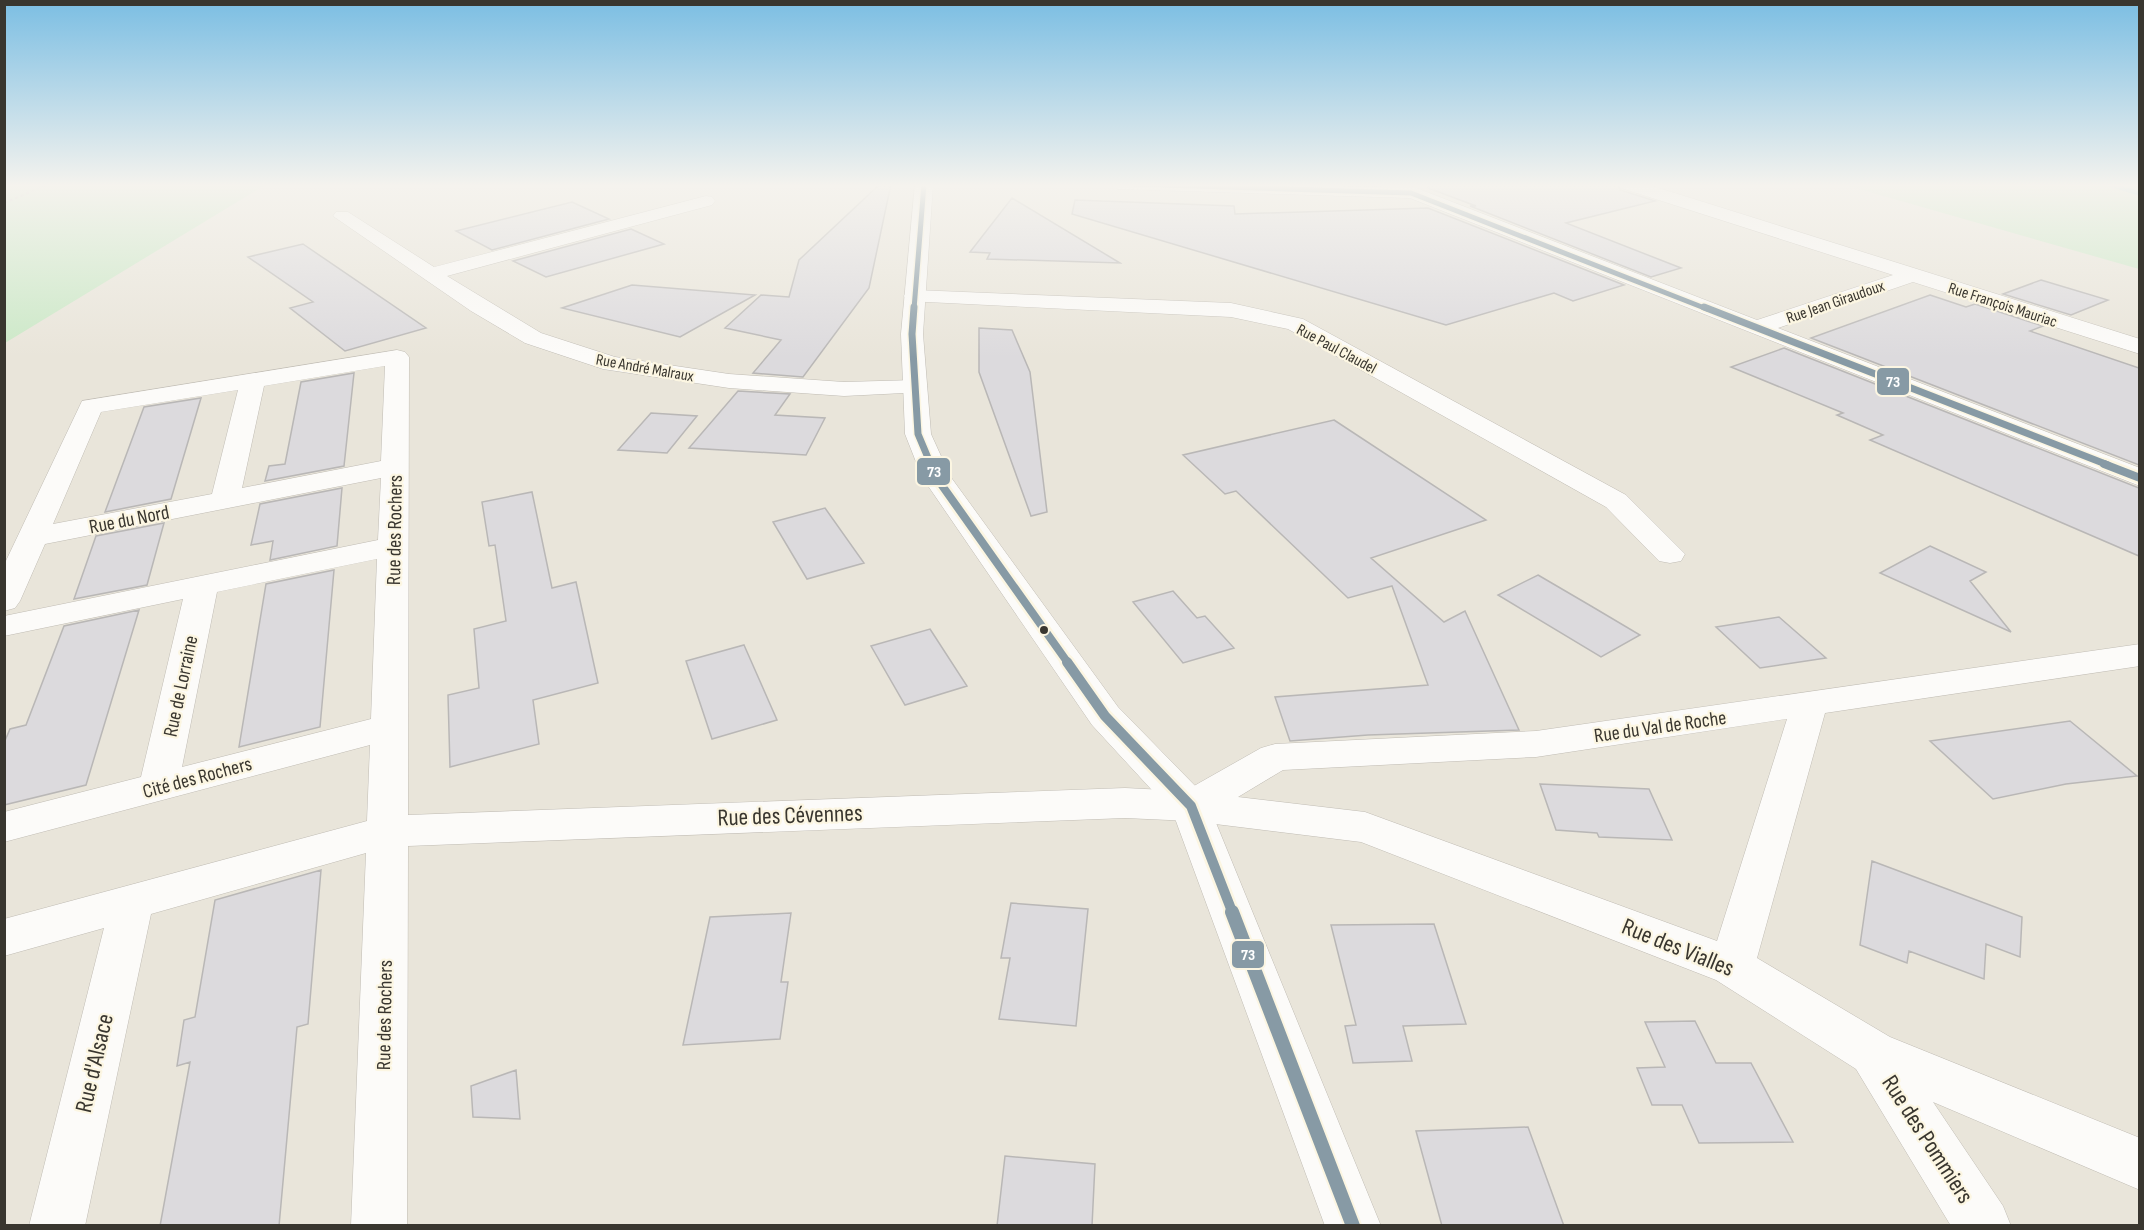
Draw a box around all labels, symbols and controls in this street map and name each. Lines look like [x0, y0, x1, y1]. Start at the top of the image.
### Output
street label: Rue Jean Giraudoux [1784, 277, 1887, 328]
street label: Rue François Mauriac [1946, 279, 2059, 332]
street label: Rue Paul Claudel [1293, 320, 1379, 378]
street label: Rue André Malraux [594, 351, 695, 386]
line badge: 73 [1876, 367, 1910, 396]
text: 73 [1886, 373, 1900, 392]
line badge: 73 [916, 457, 951, 486]
text: 73 [927, 463, 941, 482]
street label: Rue des Rochers [382, 475, 408, 585]
street label: Rue du Nord [87, 500, 171, 539]
unlabelled marker [1038, 624, 1050, 636]
street label: Rue de Lorraine [159, 633, 203, 739]
street label: Rue du Val de Roche [1593, 706, 1728, 748]
street label: Cité des Rochers [140, 752, 254, 804]
street label: Rue des Cévennes [717, 798, 863, 833]
street label: Rue des Vialles [1618, 912, 1738, 983]
line badge: 73 [1231, 940, 1265, 969]
text: 73 [1241, 946, 1255, 965]
street label: Rue des Rochers [372, 960, 398, 1070]
street label: Rue d'Alsace [69, 1011, 120, 1115]
street label: Rue des Pommiers [1875, 1070, 1980, 1209]

